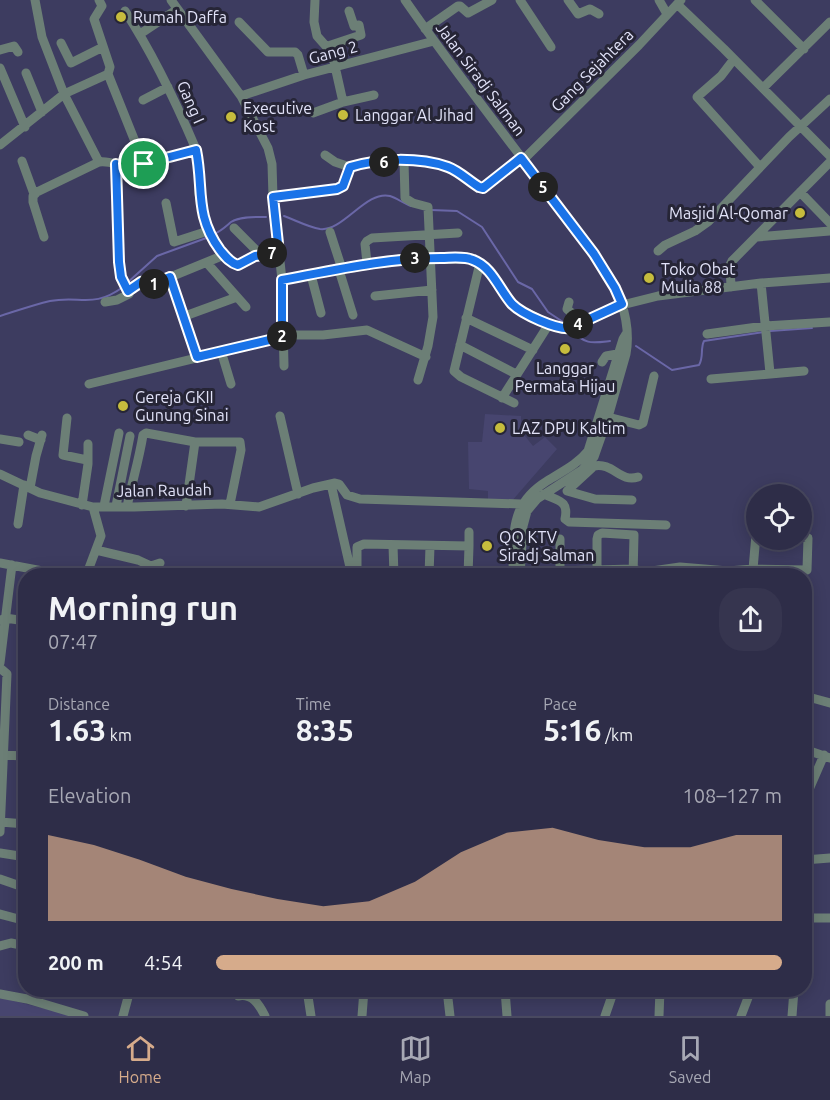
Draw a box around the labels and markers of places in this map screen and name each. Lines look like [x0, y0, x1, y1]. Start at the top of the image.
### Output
place label: Rumah Daffa [133, 8, 227, 26]
marker: Rumah Daffa [114, 10, 128, 24]
place label: Executive Kost [243, 99, 312, 135]
place label: Langgar Al Jihad [355, 106, 474, 124]
marker: Langgar Al Jihad [336, 108, 350, 122]
marker: Executive Kost [224, 110, 238, 124]
pin [118, 138, 169, 189]
pin: 6 [369, 147, 399, 177]
pin: 5 [528, 172, 558, 202]
place label: Masjid Al-Qomar [669, 204, 788, 222]
marker: Masjid Al-Qomar [793, 206, 807, 220]
pin: 7 [257, 238, 287, 268]
pin: 3 [400, 243, 430, 273]
place label: Toko Obat Mulia 88 [661, 260, 736, 296]
pin: 1 [139, 269, 169, 299]
marker: Toko Obat Mulia 88 [642, 271, 656, 285]
pin: 4 [563, 309, 593, 339]
pin: 2 [267, 321, 297, 351]
marker: Langgar Permata Hijau [558, 342, 572, 356]
place label: Langgar Permata Hijau [515, 359, 615, 395]
place label: Gereja GKII Gunung Sinai [135, 388, 229, 424]
marker: Gereja GKII Gunung Sinai [116, 399, 130, 413]
place label: LAZ DPU Kaltim [512, 419, 626, 437]
marker: LAZ DPU Kaltim [493, 421, 507, 435]
place label: QQ KTV Siradj Salman [499, 528, 594, 564]
marker: QQ KTV Siradj Salman [480, 539, 494, 553]

